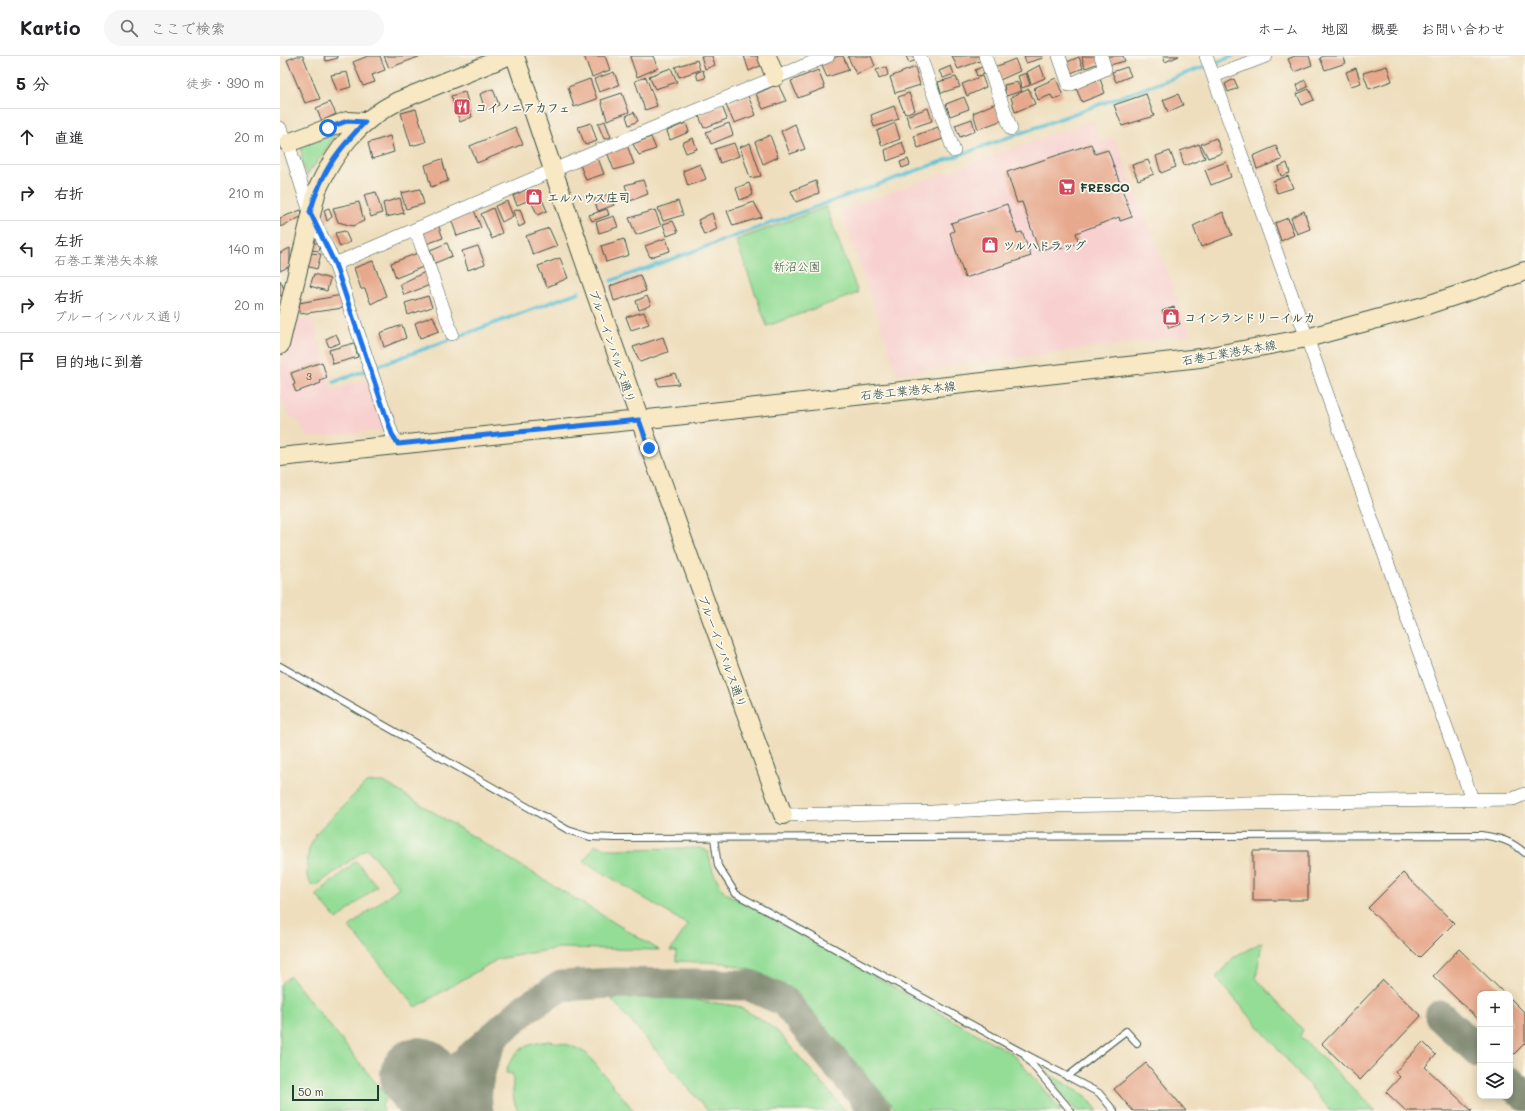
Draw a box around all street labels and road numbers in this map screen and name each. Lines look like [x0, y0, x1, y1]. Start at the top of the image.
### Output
street label: ブルーインパルス通り [586, 287, 640, 405]
street label: 石巻工業港矢本線 [1180, 336, 1278, 368]
street label: 石巻工業港矢本線 [859, 377, 957, 403]
street label: ブルーインパルス通り [695, 592, 751, 710]

